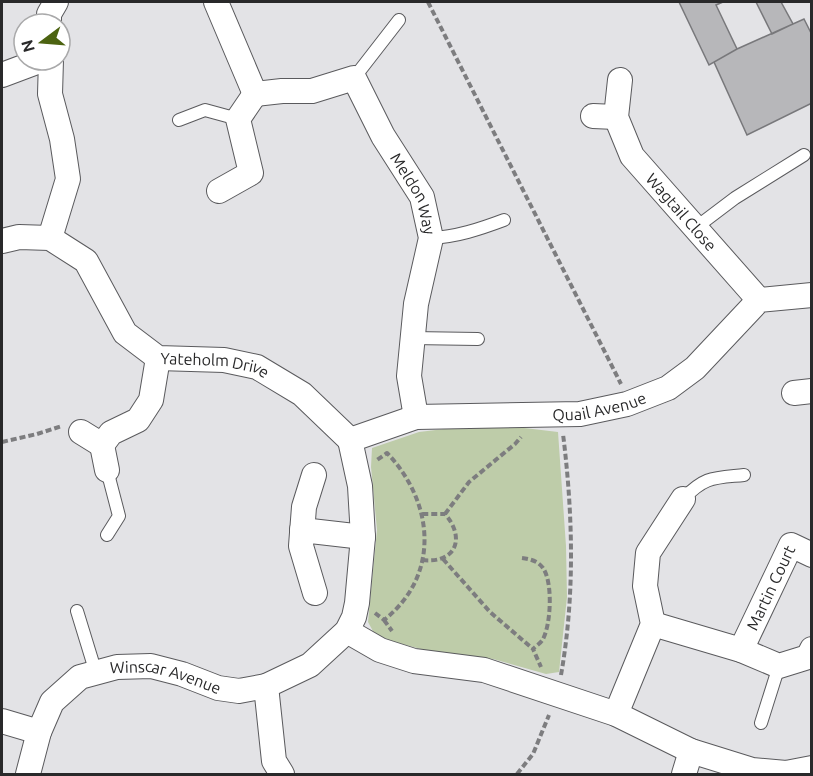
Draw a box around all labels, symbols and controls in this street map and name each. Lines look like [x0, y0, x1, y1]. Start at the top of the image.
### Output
north arrow [12, 12, 72, 72]
text: N [17, 38, 38, 54]
street label: Meldon Way [387, 149, 439, 236]
street label: Wagtail Close [642, 170, 720, 254]
street label: Yateholm Drive [160, 349, 273, 381]
street label: Quail Avenue [552, 388, 649, 424]
street label: Martin Court [743, 542, 799, 633]
street label: Winscar Avenue [110, 657, 224, 697]

